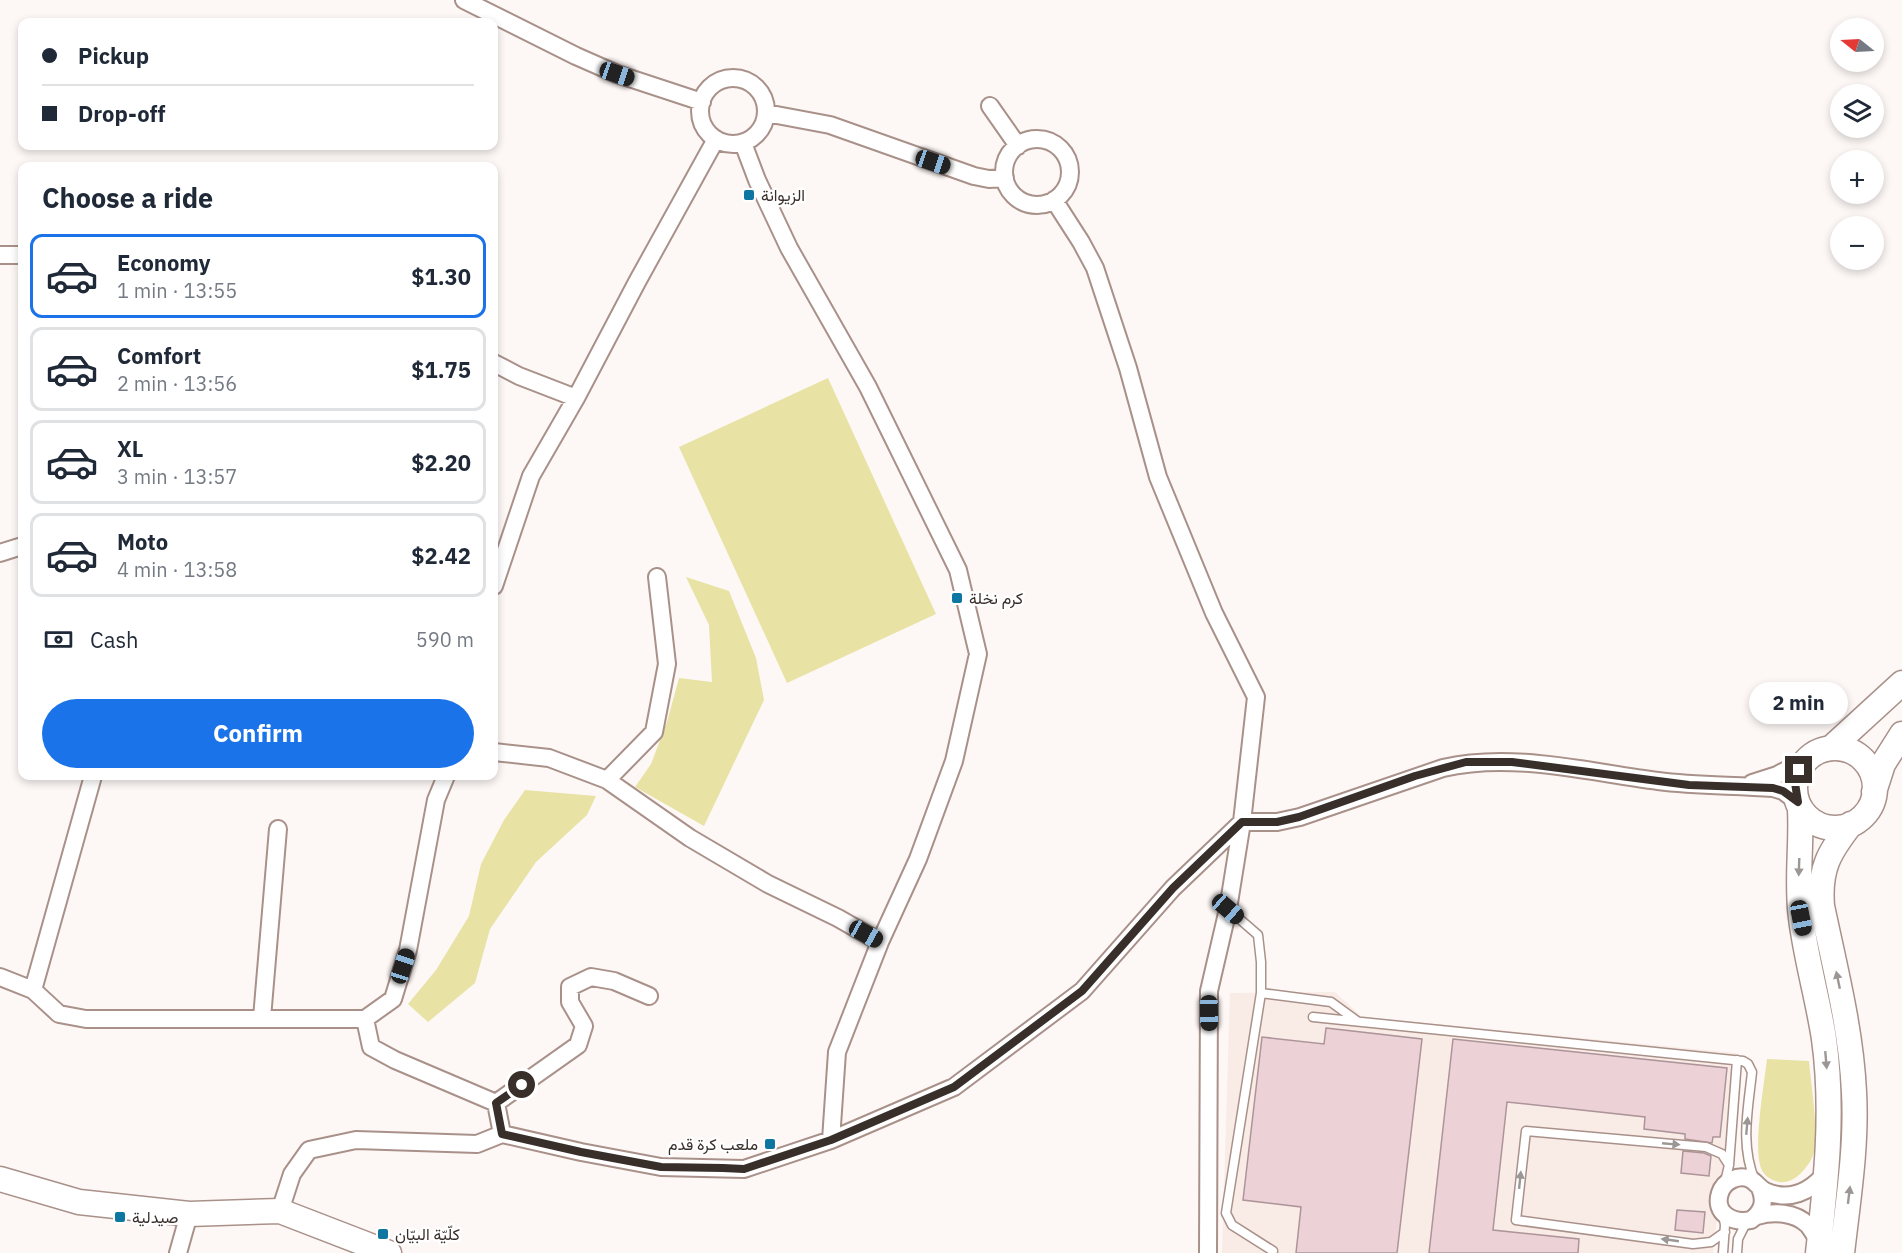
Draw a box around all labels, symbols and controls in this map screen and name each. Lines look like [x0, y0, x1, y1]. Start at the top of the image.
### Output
north arrow [1830, 18, 1884, 72]
map controls [1830, 18, 1884, 270]
text: Pickup [78, 41, 149, 70]
car [597, 60, 637, 88]
button: layers [1830, 84, 1884, 138]
text: Drop-off [78, 99, 165, 128]
car [913, 148, 953, 176]
button: + [1830, 150, 1884, 204]
text: Choose a ride [42, 180, 213, 215]
place label: الزيوانة [761, 185, 805, 206]
marker: الزيوانة [742, 188, 756, 202]
button: − [1830, 216, 1884, 270]
text: Economy [117, 248, 211, 277]
icon: car [45, 249, 99, 303]
text: $1.30 [411, 262, 471, 291]
text: 1 min · 13:55 [117, 277, 237, 304]
text: Comfort [117, 341, 201, 370]
icon: car [45, 342, 99, 396]
text: $1.75 [411, 355, 471, 384]
text: 2 min · 13:56 [117, 370, 237, 397]
text: XL [117, 434, 143, 463]
icon: car [45, 435, 99, 489]
text: $2.20 [411, 448, 471, 477]
text: 3 min · 13:57 [117, 463, 237, 490]
text: Moto [117, 527, 168, 556]
icon: car [45, 528, 99, 582]
text: $2.42 [411, 541, 471, 570]
text: 4 min · 13:58 [117, 556, 237, 583]
place label: كرم نخلة [969, 588, 1023, 609]
marker: كرم نخلة [950, 591, 964, 605]
icon: cash [42, 623, 75, 656]
text: Cash [90, 625, 139, 654]
text: 590 m [416, 626, 474, 653]
callout: 2 min [1750, 683, 1848, 725]
text: 2 min [1772, 689, 1825, 716]
button: Confirm [42, 699, 474, 768]
route end [1785, 756, 1812, 783]
one-way arrow [1794, 858, 1804, 877]
car [1209, 890, 1247, 928]
car [1789, 899, 1813, 937]
car [846, 917, 886, 951]
car [389, 946, 417, 986]
one-way arrow [1833, 971, 1842, 990]
car [1200, 995, 1218, 1031]
one-way arrow [1821, 1050, 1831, 1069]
route start [508, 1071, 535, 1098]
one-way arrow [1742, 1116, 1752, 1135]
place label: ملعب كرة قدم [668, 1134, 758, 1155]
marker: ملعب كرة قدم [763, 1137, 777, 1151]
one-way arrow [1661, 1139, 1680, 1148]
one-way arrow [1516, 1170, 1525, 1189]
one-way arrow [1844, 1185, 1854, 1204]
place label: صيدلية [132, 1207, 178, 1227]
marker: صيدلية [113, 1210, 127, 1224]
place label: كلّيّة البيّان [395, 1224, 460, 1244]
marker: كلّيّة البيّان [376, 1227, 390, 1241]
one-way arrow [1660, 1236, 1679, 1245]

